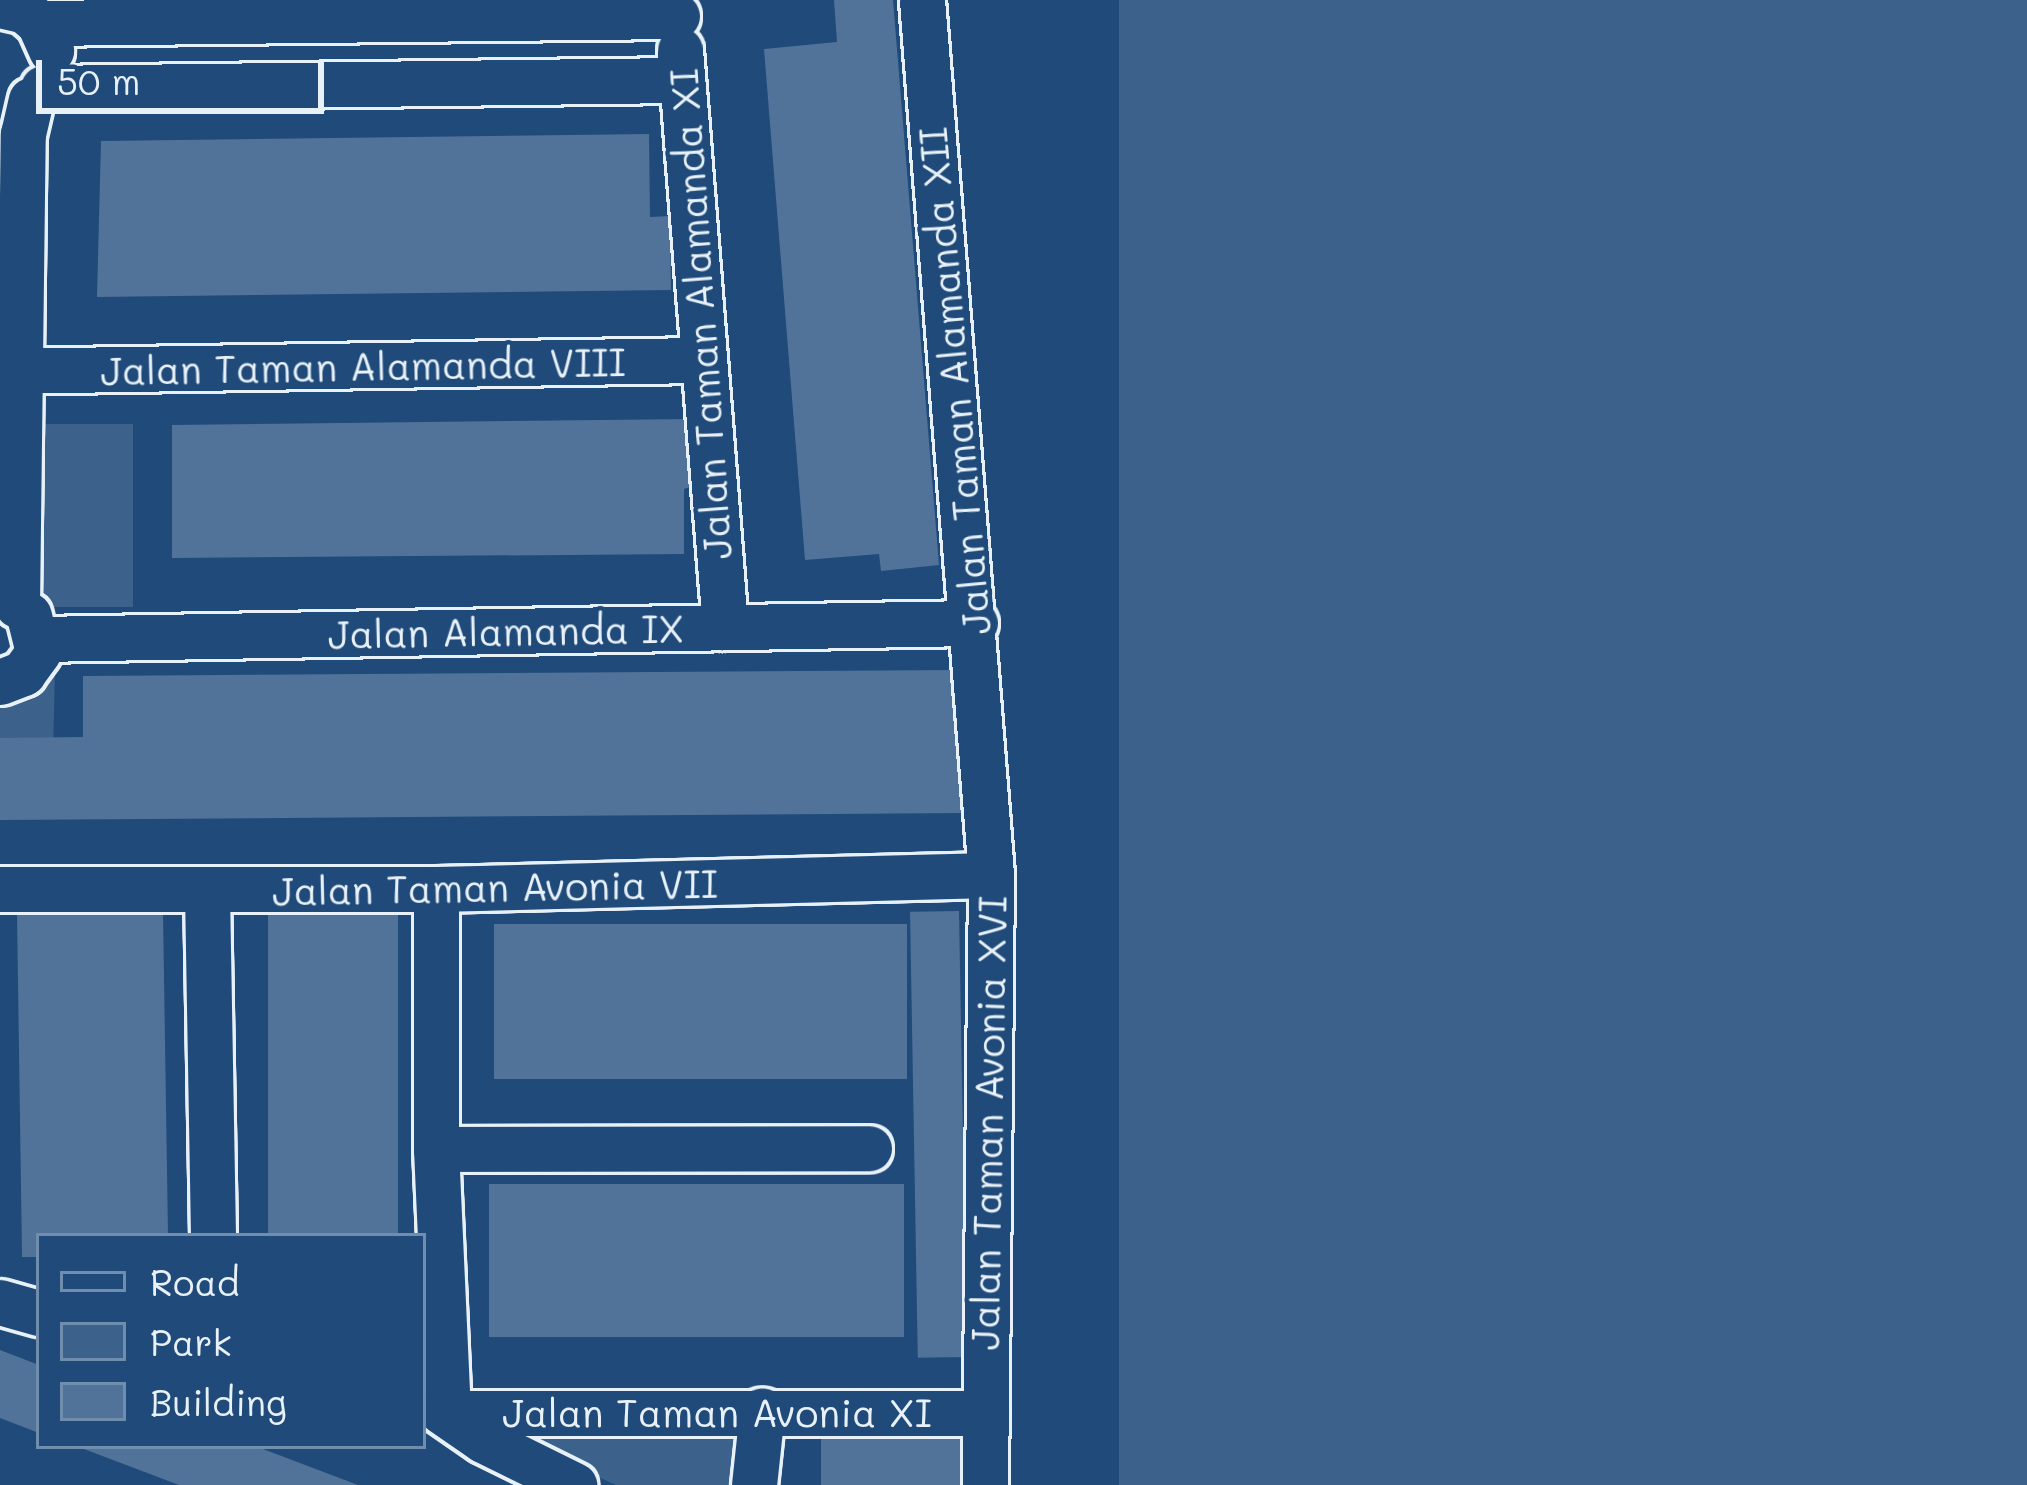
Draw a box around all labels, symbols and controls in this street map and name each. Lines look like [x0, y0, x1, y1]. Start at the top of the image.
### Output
scale bar [42, 36, 330, 110]
text: 50 m [57, 57, 140, 104]
street label: Jalan Taman Alamanda XI [660, 67, 740, 561]
street label: Jalan Taman Alamanda XII [909, 125, 999, 637]
street label: Jalan Taman Alamanda VIII [100, 338, 626, 394]
street label: Jalan Alamanda IX [327, 604, 685, 658]
street label: Jalan Taman Avonia VII [272, 860, 718, 914]
street label: Jalan Taman Avonia XVI [961, 895, 1015, 1351]
legend [36, 1233, 426, 1449]
text: Road [150, 1258, 240, 1305]
text: Park [150, 1318, 232, 1365]
text: Building [150, 1378, 287, 1425]
street label: Jalan Taman Avonia XI [502, 1389, 932, 1435]

